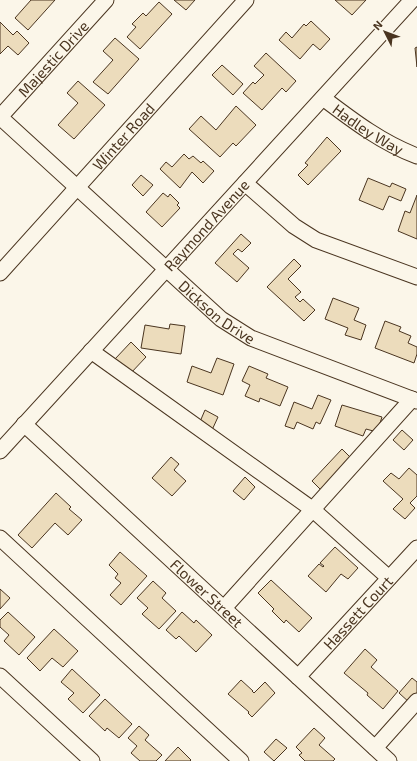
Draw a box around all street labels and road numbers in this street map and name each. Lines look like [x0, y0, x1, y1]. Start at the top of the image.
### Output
street label: Majestic Drive [14, 17, 92, 100]
street label: Winter Road [88, 99, 158, 174]
street label: Hadley Way [329, 100, 407, 158]
street label: Raymond Avenue [160, 176, 253, 275]
street label: Dickson Drive [175, 276, 259, 347]
street label: Flower Street [167, 555, 247, 631]
street label: Hassett Court [319, 572, 396, 653]

